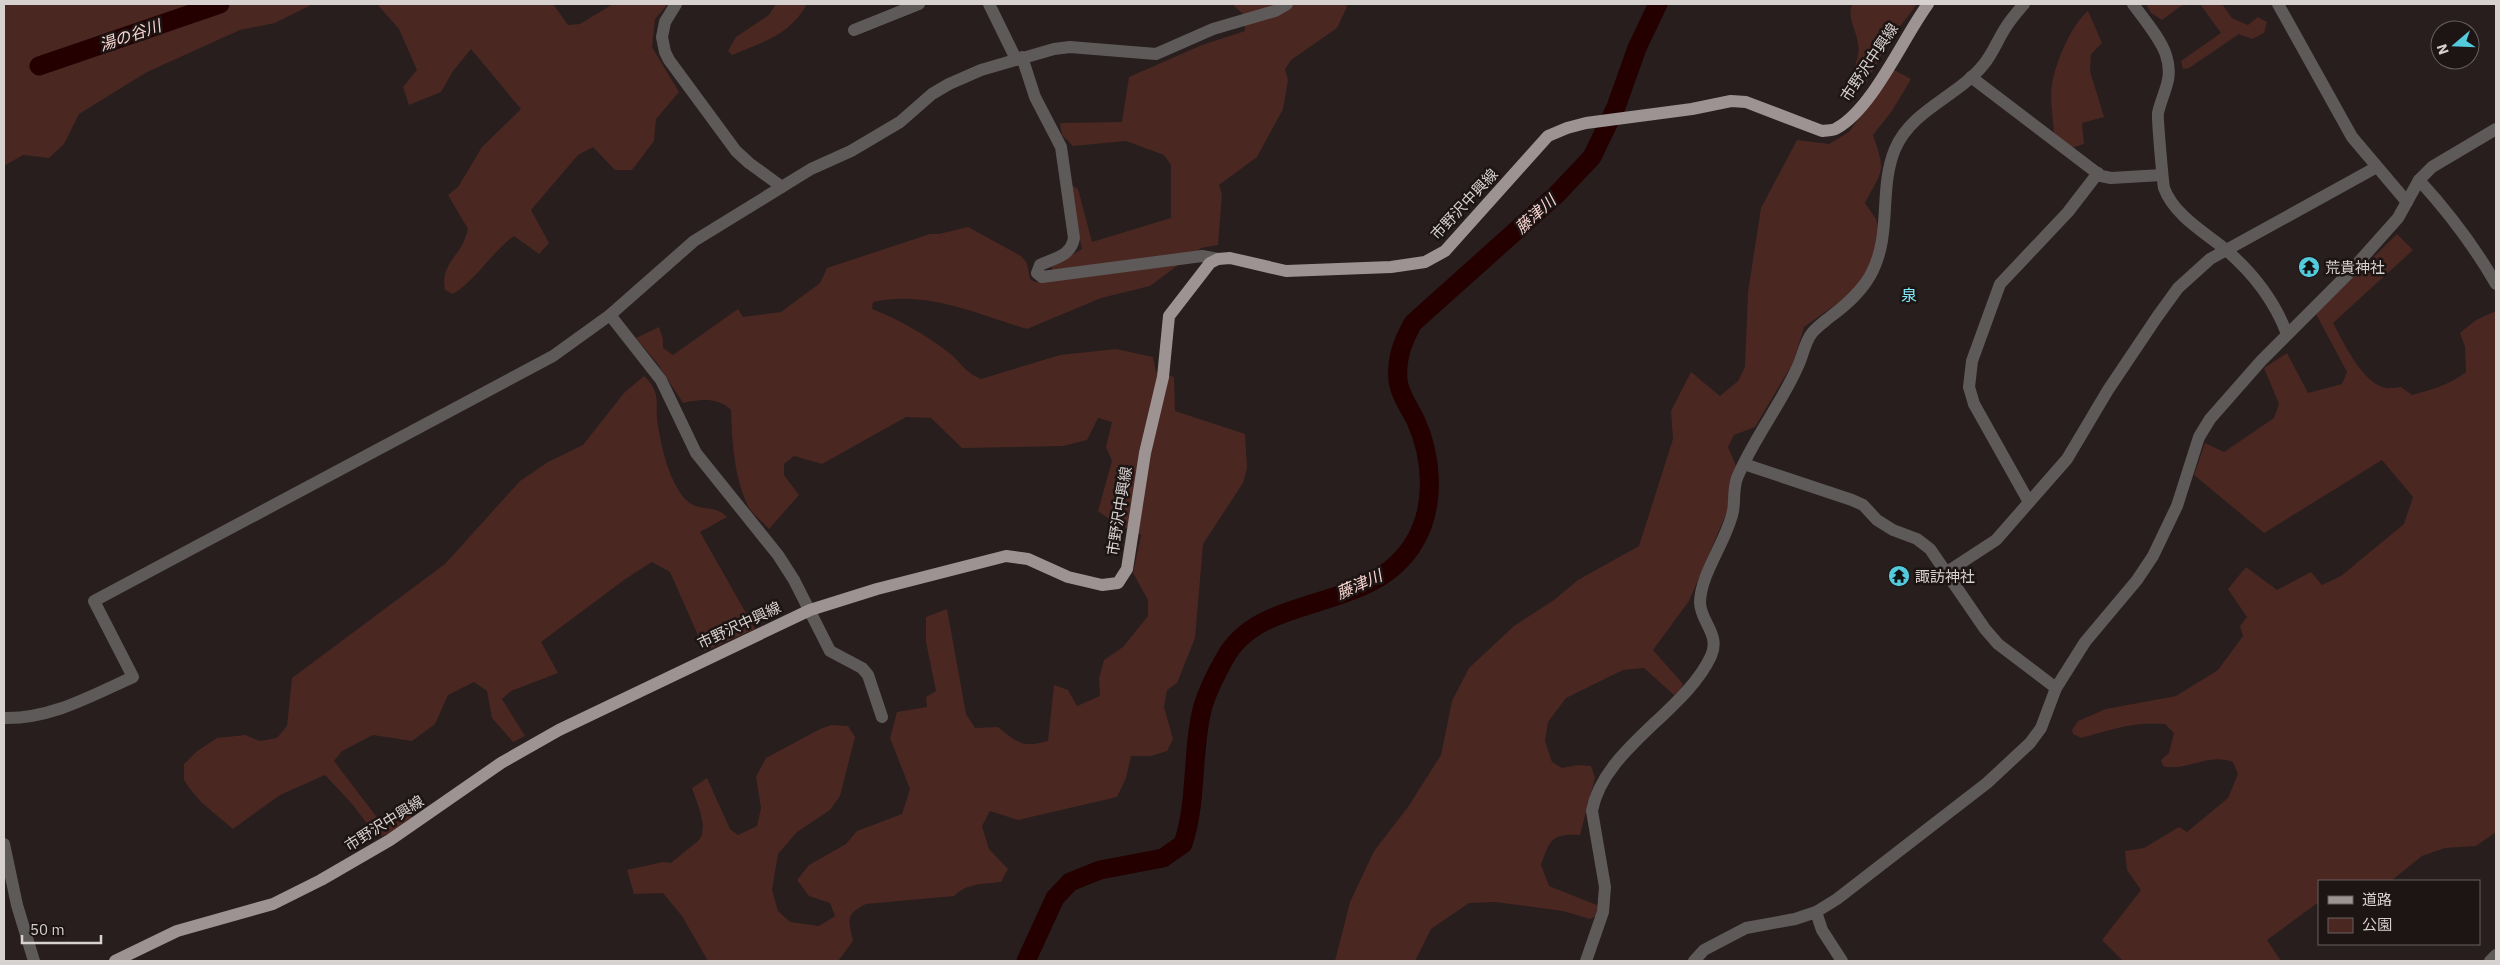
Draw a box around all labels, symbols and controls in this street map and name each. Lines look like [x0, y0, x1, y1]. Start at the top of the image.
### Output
water label: 湯の谷川 [96, 14, 165, 55]
street label: 市野沢中興線 [1836, 19, 1902, 105]
north arrow [2430, 20, 2480, 70]
text: N [2433, 42, 2453, 57]
street label: 市野沢中興線 [1426, 165, 1502, 243]
water label: 藤津川 [1510, 189, 1561, 237]
temple icon: 荒貴神社 [2297, 255, 2321, 279]
place label: 荒貴神社 [2325, 258, 2385, 277]
district label: 泉 [1901, 285, 1917, 305]
street label: 市野沢中興線 [1103, 465, 1135, 557]
water label: 藤津川 [1333, 564, 1387, 603]
temple icon: 諏訪神社 [1887, 564, 1911, 588]
place label: 諏訪神社 [1915, 567, 1975, 586]
street label: 市野沢中興線 [694, 597, 784, 653]
street label: 市野沢中興線 [341, 791, 427, 855]
legend [2318, 880, 2480, 945]
text: 道路 [2362, 890, 2392, 909]
scale bar [22, 912, 101, 944]
text: 公園 [2362, 915, 2392, 934]
text: 50 m [30, 920, 65, 939]

